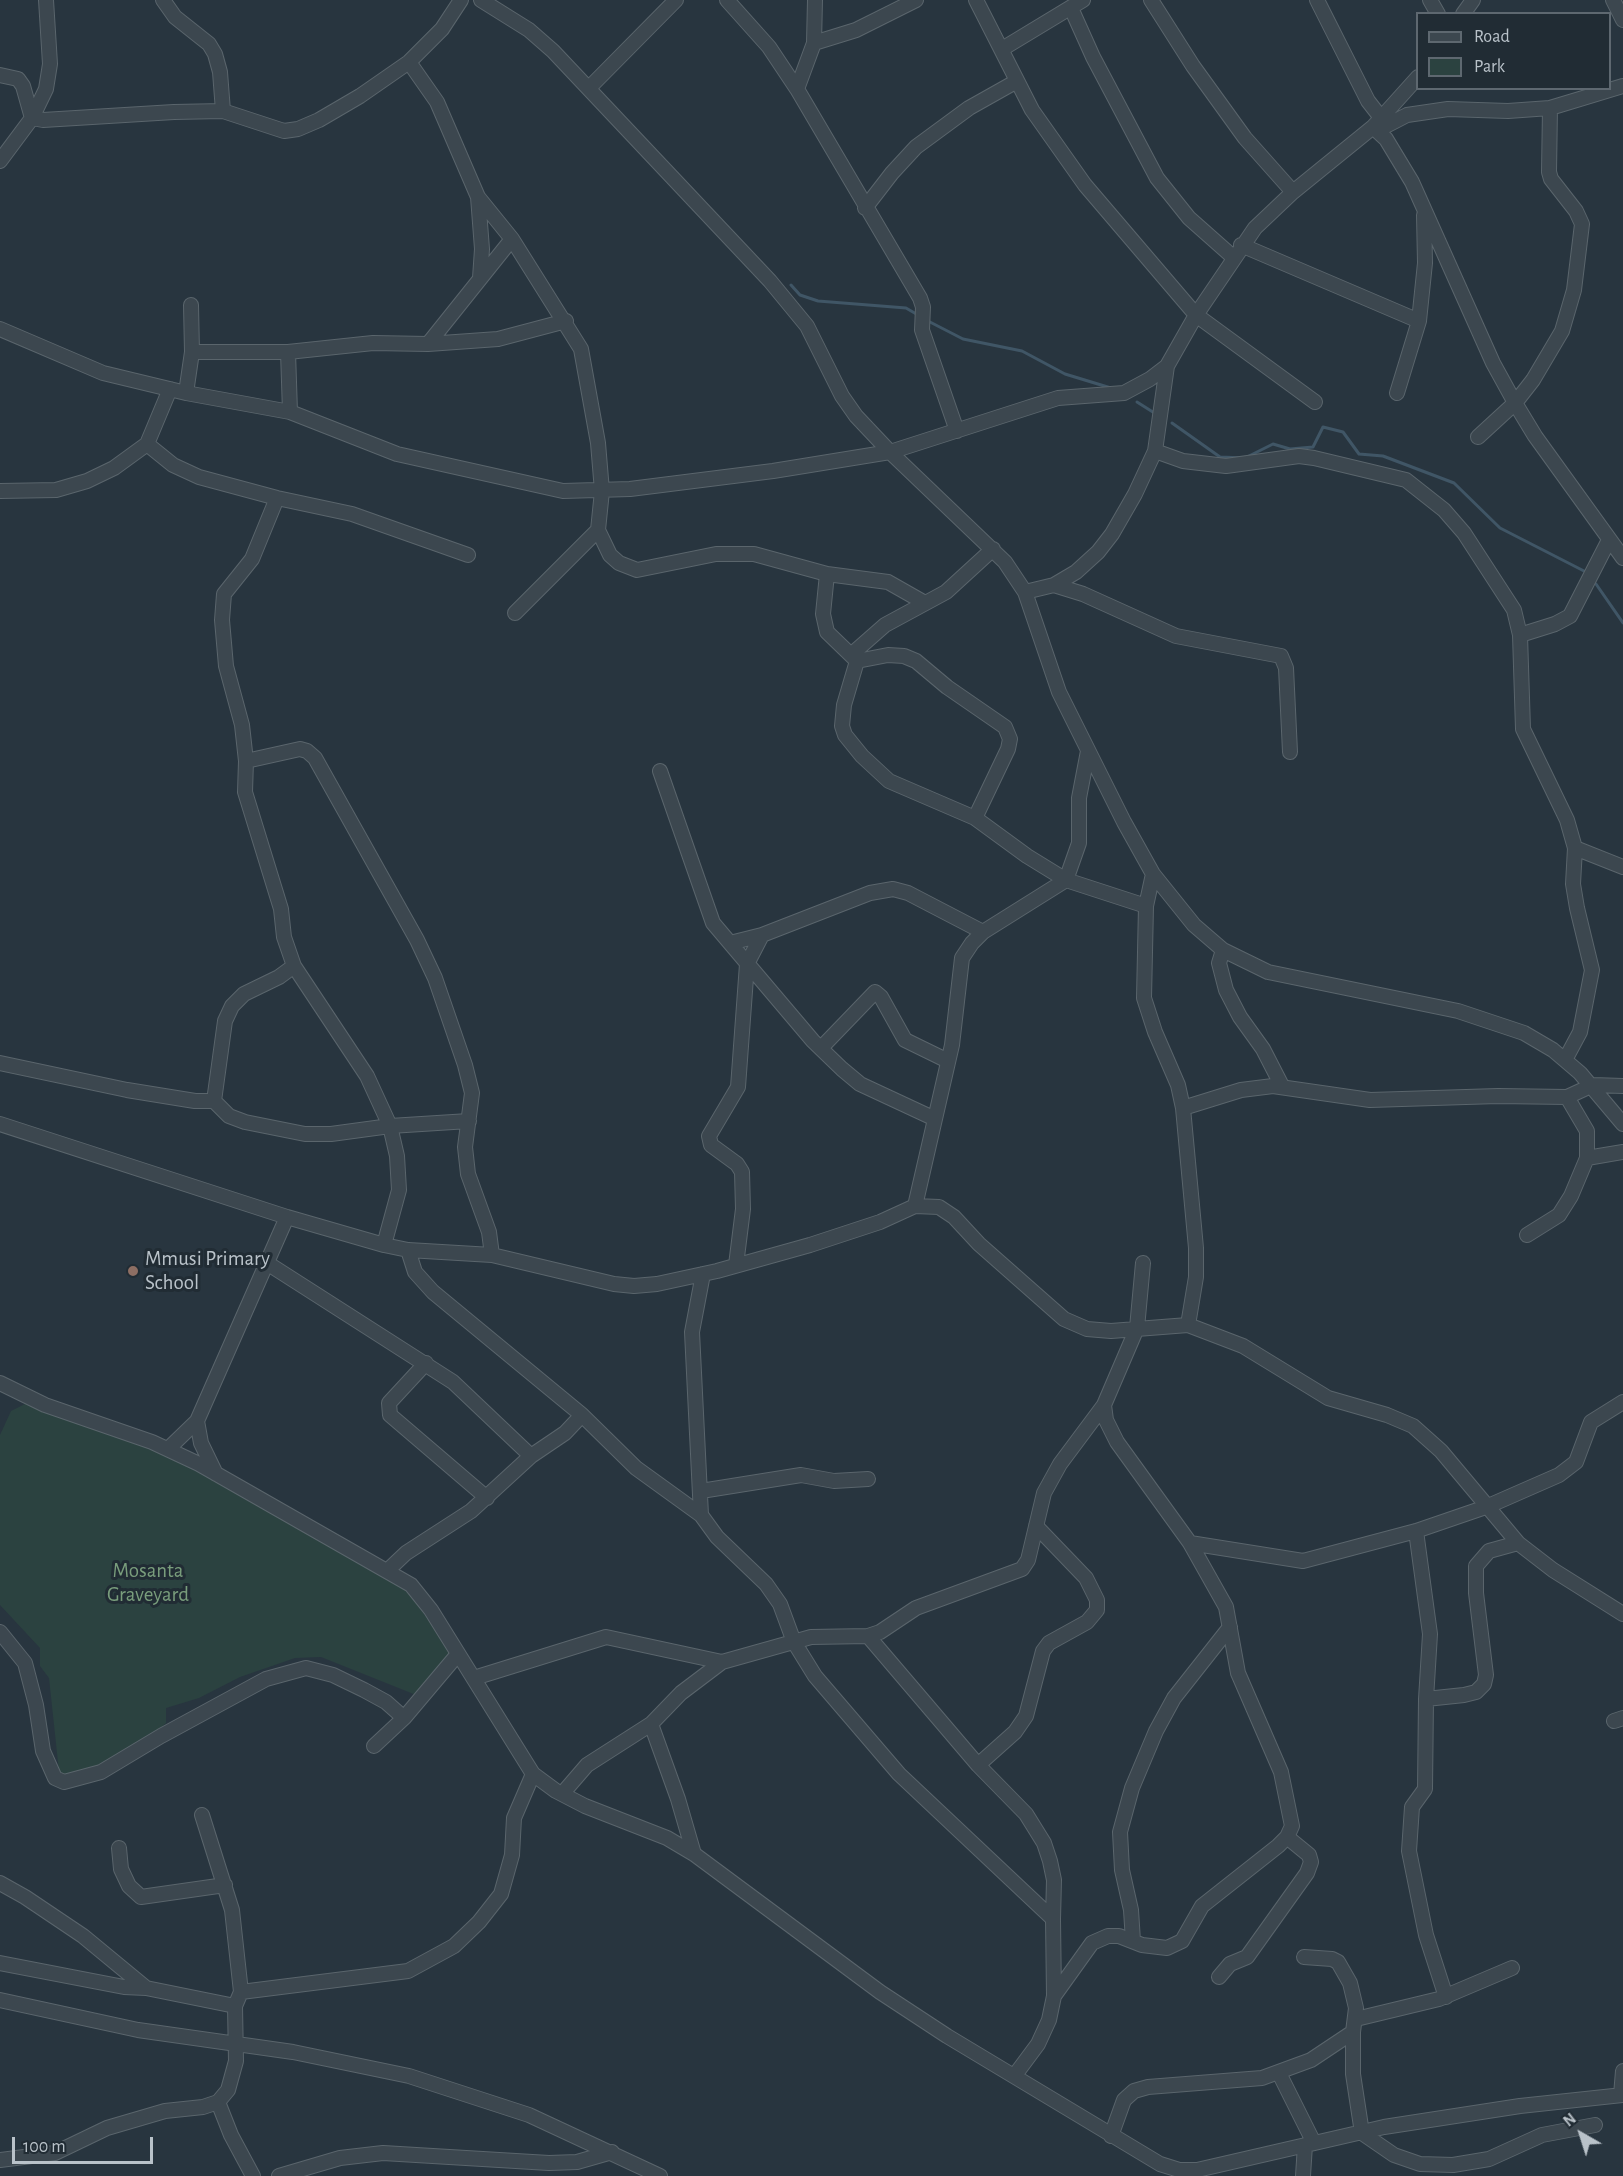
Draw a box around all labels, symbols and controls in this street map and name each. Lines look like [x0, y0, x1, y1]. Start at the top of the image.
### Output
legend [1416, 12, 1611, 90]
text: Road [1474, 28, 1510, 46]
text: Park [1474, 58, 1505, 76]
place label: Mmusi Primary School [145, 1246, 270, 1296]
marker: Mmusi Primary School [126, 1264, 140, 1278]
park label: Mosanta Graveyard [107, 1558, 189, 1608]
north arrow [1551, 2104, 1611, 2164]
text: N [1560, 2110, 1579, 2130]
scale bar [15, 2125, 156, 2163]
text: 100 m [23, 2138, 66, 2156]

